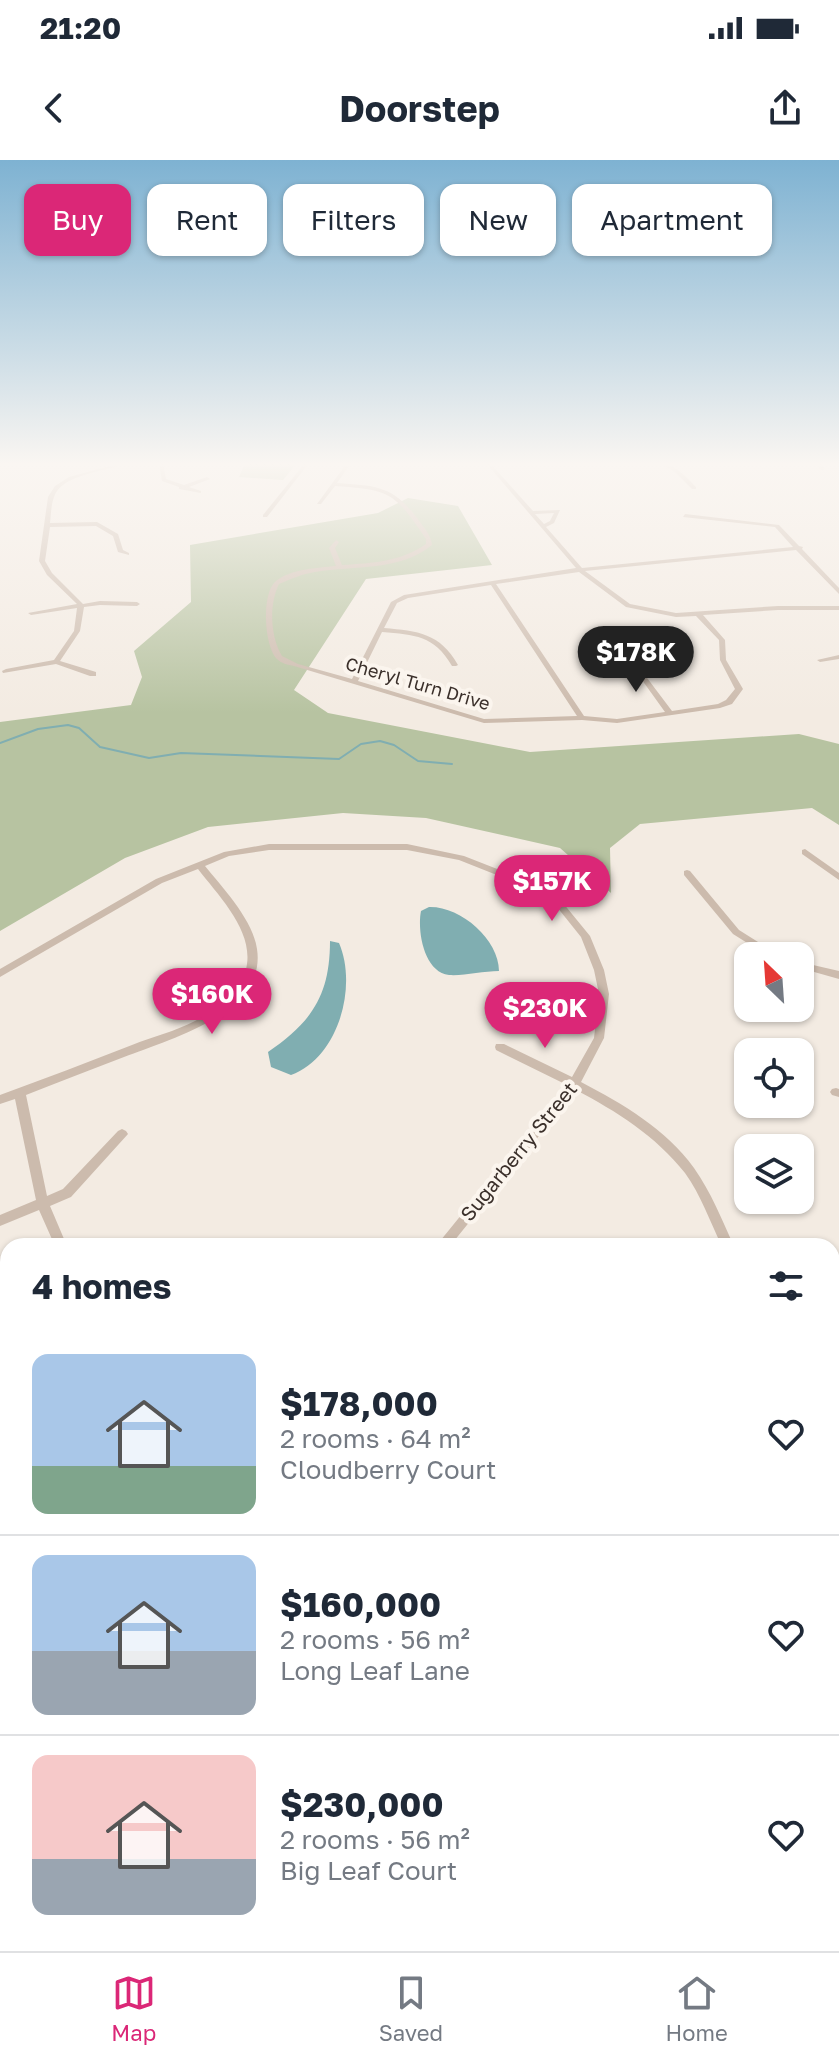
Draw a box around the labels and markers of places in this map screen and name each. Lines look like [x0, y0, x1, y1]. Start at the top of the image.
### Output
pin: $178K [580, 626, 692, 694]
pin: $157K [496, 855, 608, 923]
pin: $160K [156, 968, 268, 1036]
pin: $230K [489, 982, 601, 1050]

